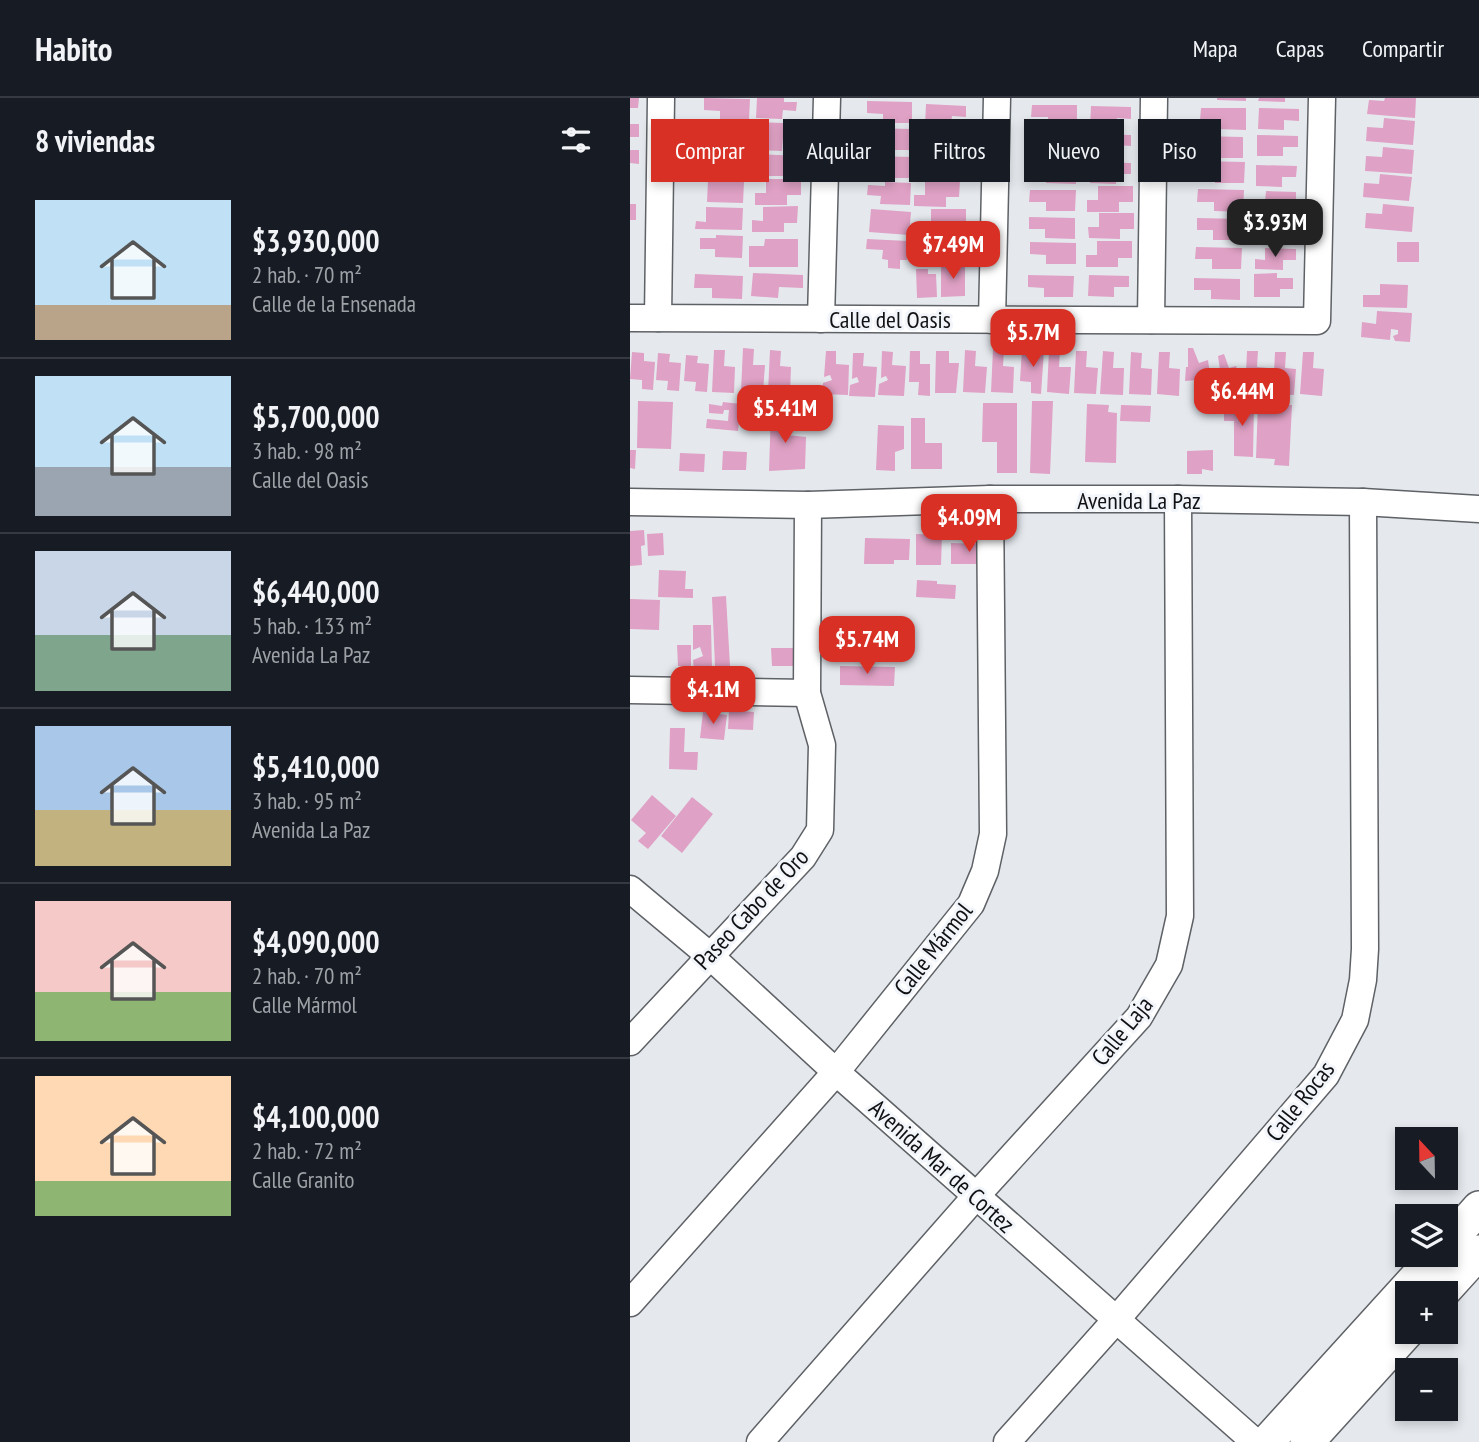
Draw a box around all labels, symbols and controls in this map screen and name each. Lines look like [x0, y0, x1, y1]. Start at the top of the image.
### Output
text: Habito [35, 27, 113, 70]
text: Mapa [1193, 33, 1238, 64]
text: Capas [1276, 33, 1324, 64]
text: Compartir [1362, 33, 1444, 64]
chip: Comprar [651, 119, 769, 182]
chip: Alquilar [783, 119, 895, 182]
chip: Filtros [909, 119, 1010, 182]
chip: Nuevo [1024, 119, 1124, 182]
chip: Piso [1138, 119, 1221, 182]
text: 8 viviendas [35, 121, 155, 160]
icon: filters [557, 121, 595, 159]
pin: $3.93M [1218, 200, 1332, 259]
text: $3.93M [1243, 207, 1307, 236]
text: $3,930,000 [252, 221, 380, 260]
pin: $7.49M [896, 222, 1010, 281]
icon: home [91, 228, 175, 312]
text: $7.49M [922, 229, 984, 258]
text: 2 hab. · 70 m² [252, 260, 362, 289]
text: Calle de la Ensenada [252, 289, 416, 318]
street label: Calle del Oasis [829, 304, 951, 335]
pin: $5.7M [984, 310, 1082, 369]
text: $5.7M [1006, 317, 1060, 346]
pin: $6.44M [1185, 368, 1299, 428]
text: $6.44M [1210, 376, 1274, 405]
pin: $5.41M [728, 386, 842, 445]
text: $5.41M [753, 393, 817, 422]
text: $5,700,000 [252, 397, 380, 436]
icon: home [91, 404, 175, 488]
text: 3 hab. · 98 m² [252, 436, 362, 465]
text: Calle del Oasis [252, 465, 369, 494]
street label: Avenida La Paz [1077, 485, 1201, 516]
pin: $4.09M [912, 494, 1026, 554]
text: $4.09M [937, 502, 1001, 531]
text: $6,440,000 [252, 572, 380, 611]
icon: home [91, 579, 175, 663]
text: 5 hab. · 133 m² [252, 611, 372, 640]
pin: $5.74M [810, 616, 924, 676]
text: $5.74M [835, 624, 899, 653]
text: Avenida La Paz [252, 640, 370, 669]
pin: $4.1M [664, 666, 762, 726]
text: $4.1M [686, 674, 740, 703]
text: $5,410,000 [252, 747, 380, 786]
icon: home [91, 754, 175, 838]
text: 3 hab. · 95 m² [252, 786, 362, 815]
text: Avenida La Paz [252, 815, 370, 844]
street label: Paseo Cabo de Oro [687, 842, 815, 976]
street label: Calle Mármol [887, 896, 979, 1002]
text: $4,090,000 [252, 922, 380, 961]
icon: home [91, 929, 175, 1013]
text: 2 hab. · 70 m² [252, 961, 362, 990]
text: Calle Mármol [252, 990, 357, 1019]
street label: Calle Laja [1085, 990, 1159, 1072]
street label: Calle Rocas [1259, 1055, 1341, 1147]
street label: Avenida Mar de Cortez [863, 1093, 1021, 1239]
text: $4,100,000 [252, 1097, 380, 1136]
icon: home [91, 1104, 175, 1188]
north arrow [1395, 1127, 1458, 1190]
map controls [1395, 1127, 1458, 1421]
text: 2 hab. · 72 m² [252, 1136, 362, 1165]
text: Calle Granito [252, 1165, 355, 1194]
button: layers [1395, 1204, 1458, 1267]
button: + [1395, 1281, 1458, 1344]
button: − [1395, 1358, 1458, 1421]

